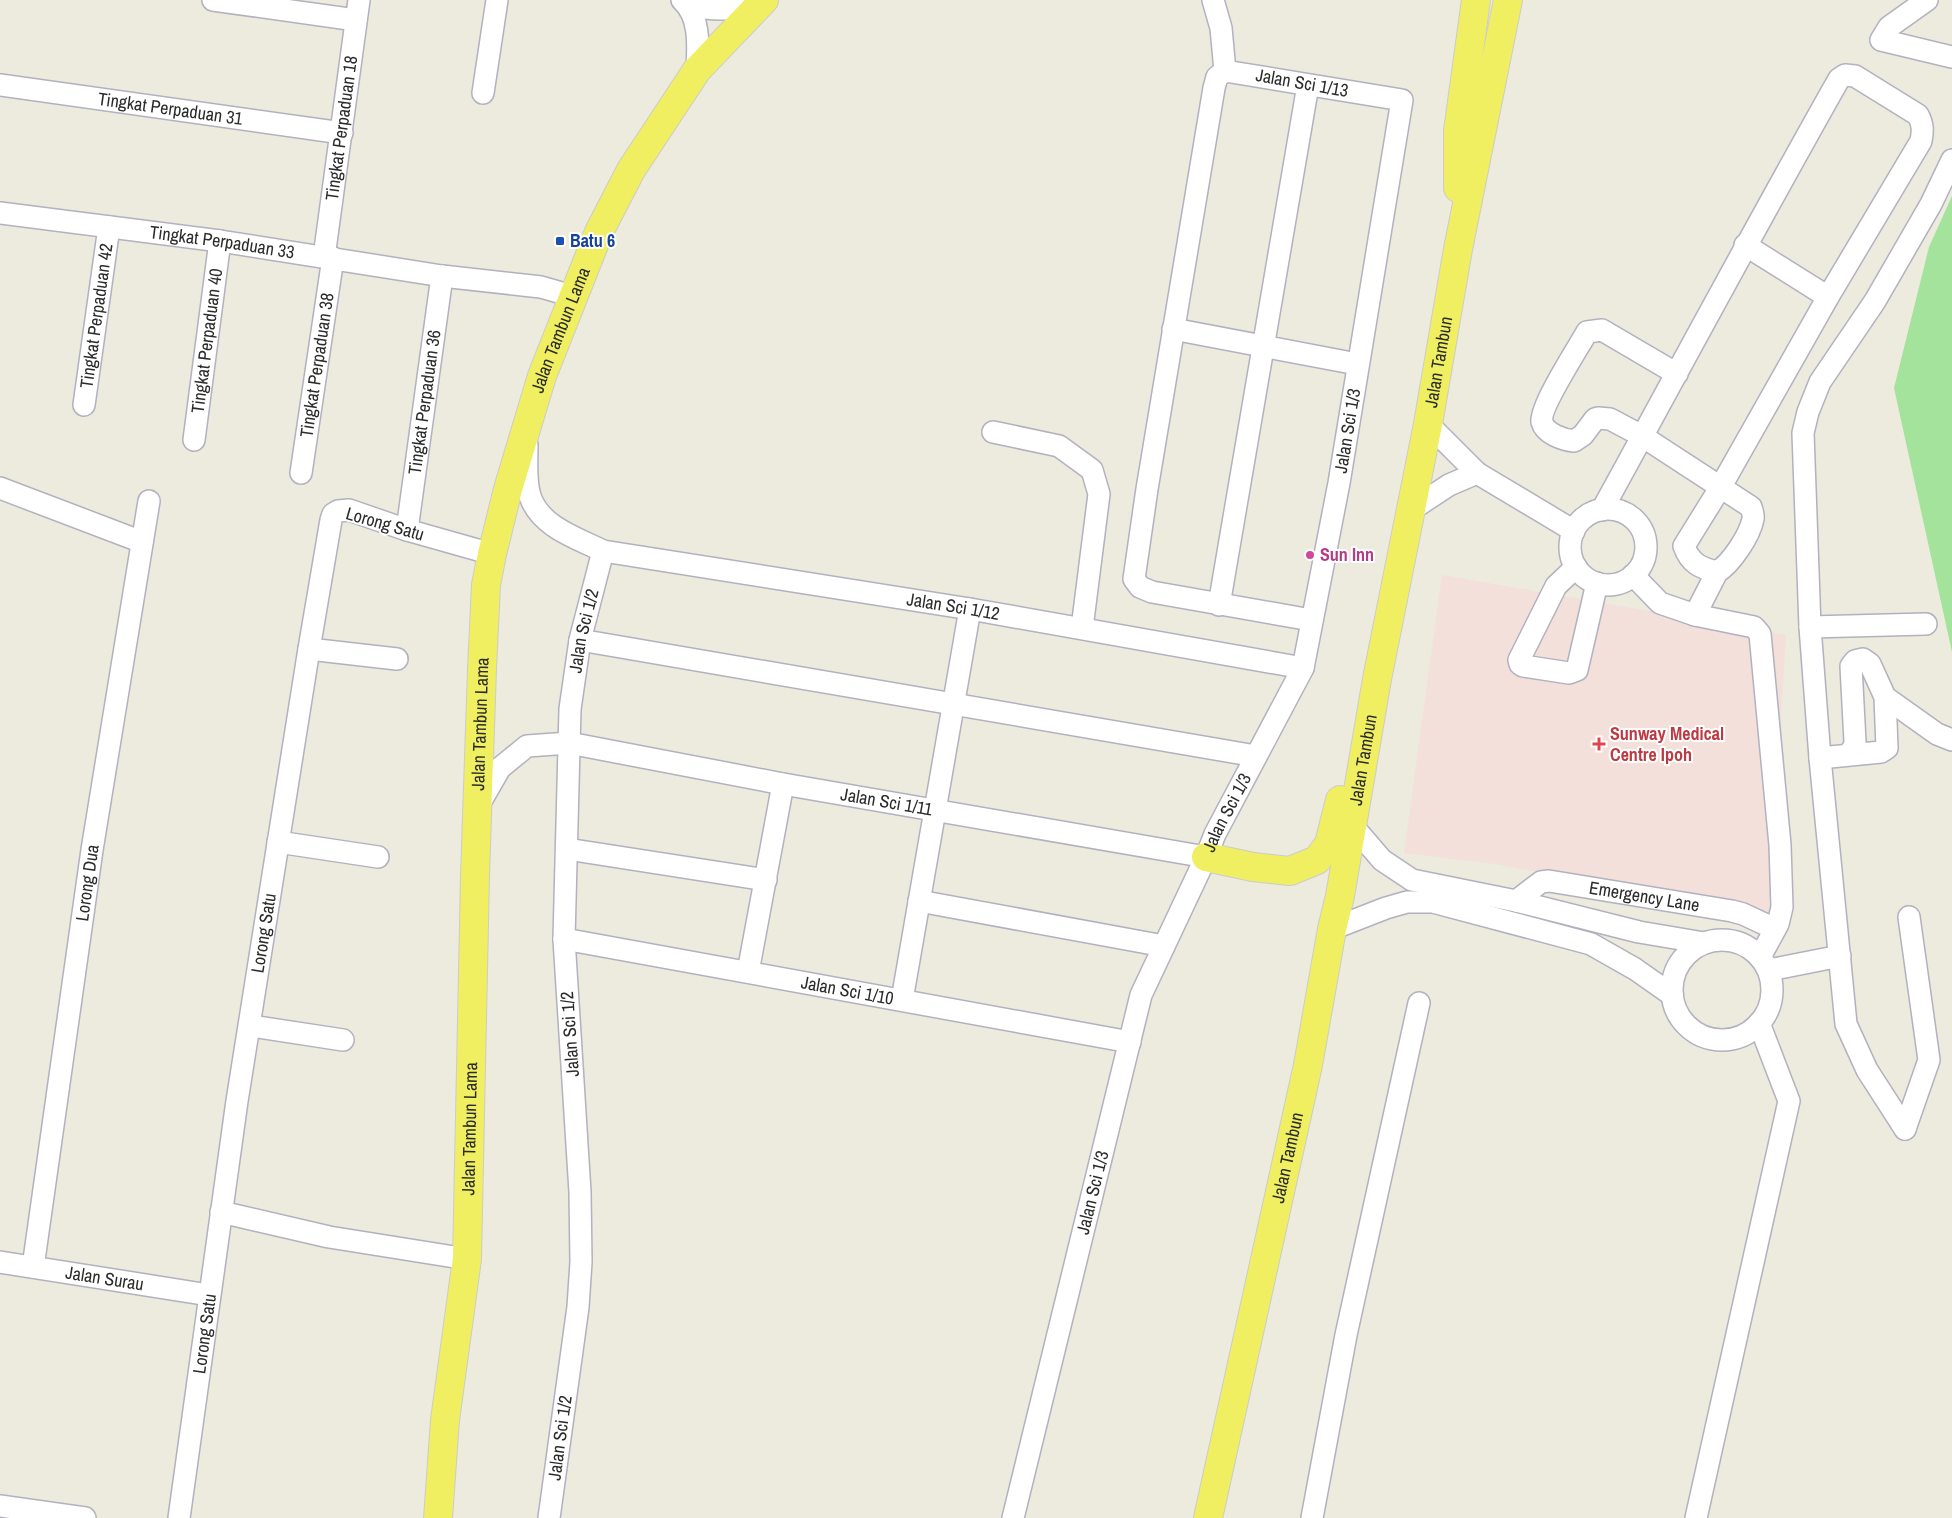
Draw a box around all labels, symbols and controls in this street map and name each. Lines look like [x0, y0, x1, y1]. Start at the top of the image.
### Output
street label: Tingkat Perpaduan 18 [319, 54, 363, 202]
street label: Jalan Sci 1/13 [1254, 62, 1350, 103]
street label: Tingkat Perpaduan 31 [96, 86, 245, 131]
street label: Tingkat Perpaduan 33 [148, 219, 296, 265]
place label: Batu 6 [570, 228, 615, 253]
marker: Batu 6 [554, 235, 566, 247]
street label: Tingkat Perpaduan 42 [73, 242, 119, 390]
street label: Jalan Tambun Lama [525, 263, 596, 396]
street label: Tingkat Perpaduan 40 [185, 267, 228, 415]
street label: Tingkat Perpaduan 38 [293, 291, 340, 439]
street label: Jalan Tambun [1418, 314, 1458, 409]
street label: Tingkat Perpaduan 36 [402, 328, 446, 476]
street label: Jalan Sci 1/3 [1328, 386, 1366, 475]
street label: Lorong Satu [343, 500, 427, 547]
place label: Sun Inn [1320, 542, 1374, 567]
marker: Sun Inn [1304, 549, 1316, 561]
street label: Jalan Sci 1/2 [562, 586, 605, 675]
street label: Jalan Sci 1/12 [905, 586, 1002, 626]
street label: Jalan Tambun Lama [465, 657, 495, 791]
street label: Jalan Tambun [1343, 712, 1383, 807]
place label: Sunway Medical Centre Ipoh [1610, 721, 1724, 767]
marker: Sunway Medical Centre Ipoh [1592, 737, 1606, 751]
street label: Jalan Sci 1/3 [1196, 769, 1257, 856]
street label: Jalan Sci 1/11 [839, 781, 935, 822]
street label: Lorong Dua [69, 843, 105, 923]
street label: Emergency Lane [1587, 875, 1701, 917]
street label: Lorong Satu [245, 891, 282, 975]
street label: Jalan Sci 1/10 [799, 969, 896, 1011]
street label: Jalan Sci 1/2 [554, 991, 585, 1077]
street label: Jalan Tambun Lama [455, 1062, 483, 1196]
street label: Jalan Tambun [1265, 1110, 1309, 1205]
street label: Jalan Sci 1/3 [1070, 1148, 1114, 1237]
street label: Jalan Surau [64, 1260, 146, 1297]
street label: Lorong Satu [186, 1292, 222, 1375]
street label: Jalan Sci 1/2 [541, 1394, 578, 1482]

